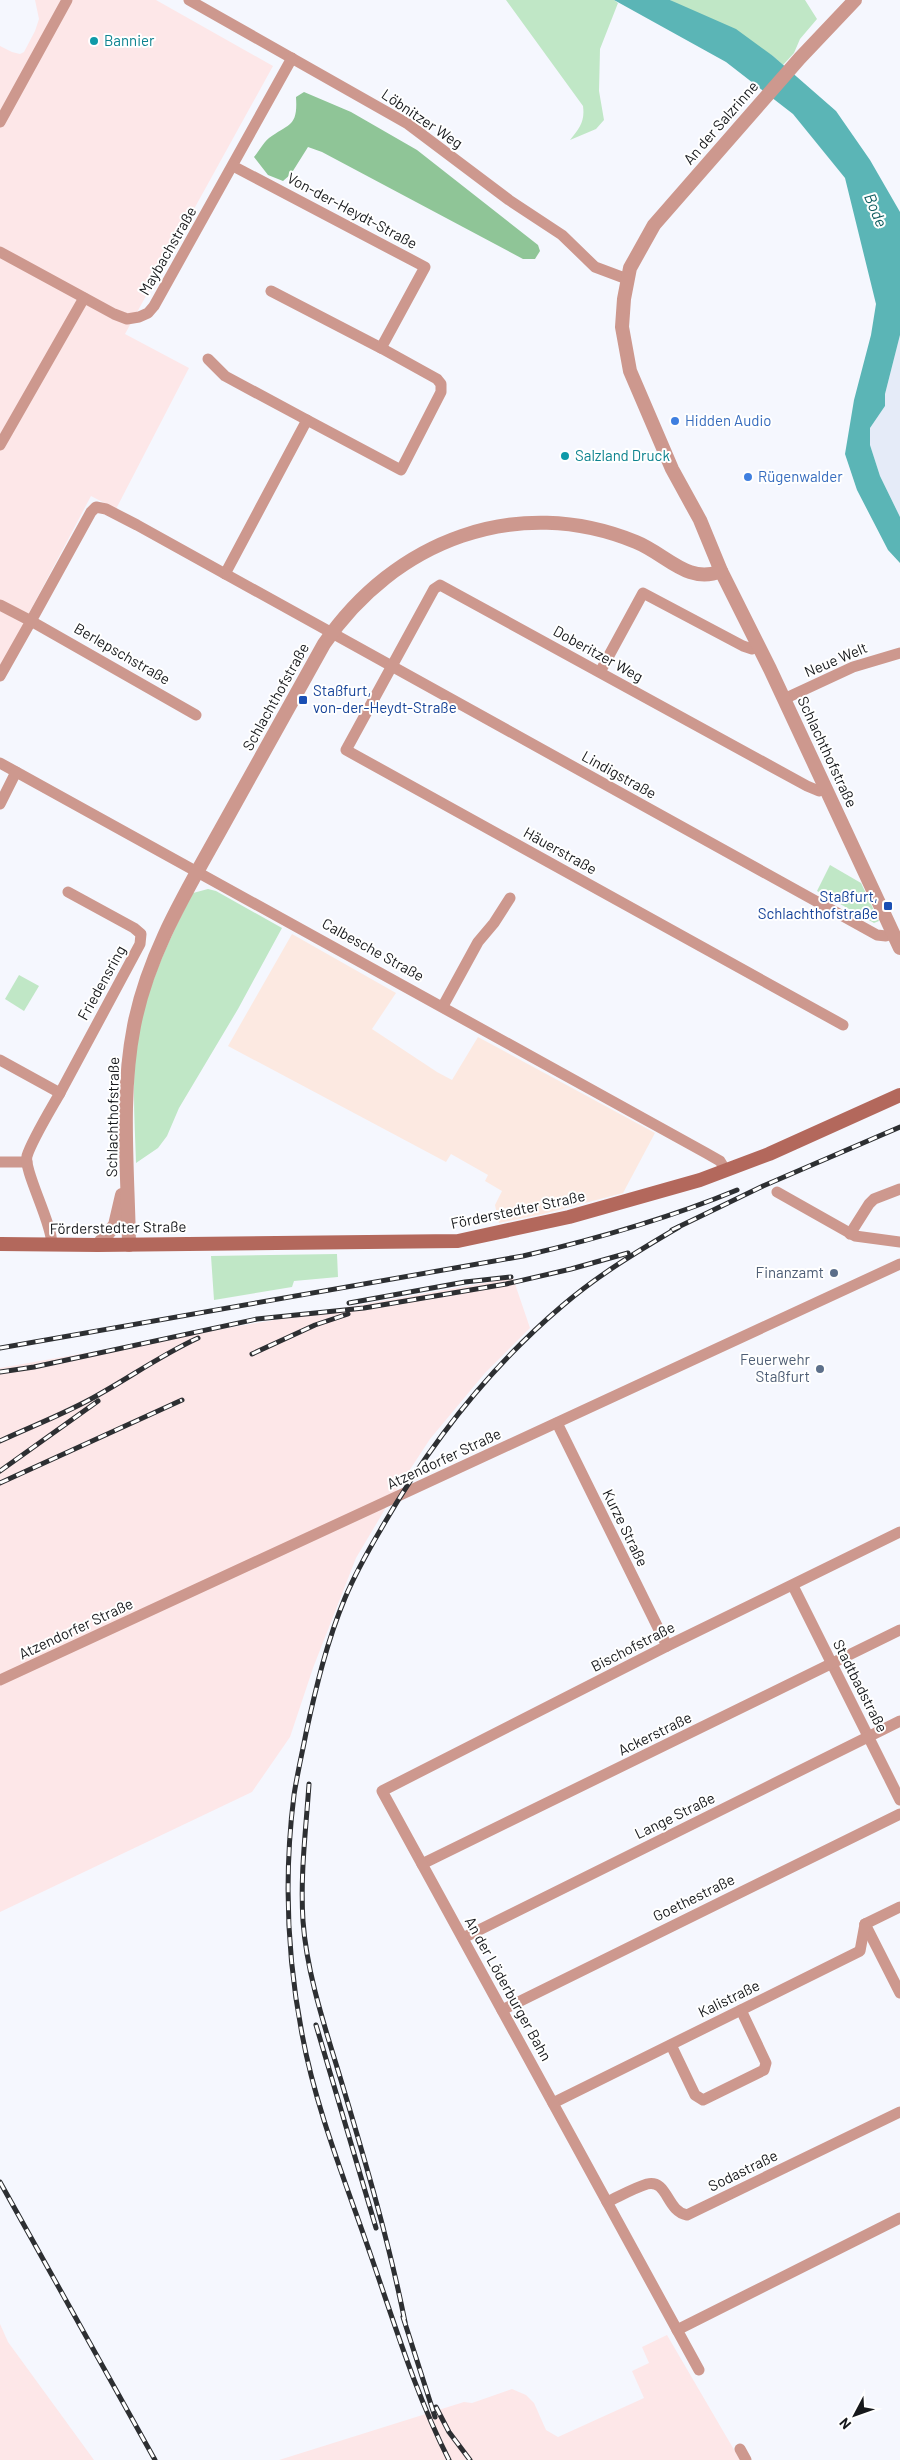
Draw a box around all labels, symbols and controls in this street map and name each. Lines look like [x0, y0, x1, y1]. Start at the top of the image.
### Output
place label: Bannier [104, 31, 155, 49]
marker: Bannier [88, 35, 100, 47]
street label: An der Salzrinne [679, 77, 761, 168]
street label: Löbnitzer Weg [379, 85, 466, 152]
street label: Von-der-Heydt-Straße [284, 168, 421, 252]
water label: Bode [861, 190, 892, 230]
street label: Maybachstraße [135, 203, 200, 298]
place label: Hidden Audio [685, 411, 771, 429]
marker: Hidden Audio [669, 415, 681, 427]
place label: Salzland Druck [575, 446, 670, 464]
marker: Salzland Druck [559, 450, 571, 462]
place label: Rügenwalder [758, 467, 843, 485]
marker: Rügenwalder [742, 471, 754, 483]
street label: Berlepschstraße [71, 618, 174, 688]
street label: Doberitzer Weg [550, 621, 647, 685]
street label: Neue Welt [801, 638, 870, 680]
street label: Schlachthofstraße [238, 640, 312, 754]
place label: Staßfurt, von-der-Heydt-Straße [313, 681, 457, 716]
street label: Schlachthofstraße [794, 693, 861, 810]
marker: Staßfurt, von-der-Heydt-Straße [297, 694, 309, 706]
street label: Lindigstraße [579, 746, 660, 802]
street label: Häuerstraße [521, 823, 600, 878]
place label: Staßfurt, Schlachthofstraße [758, 887, 878, 922]
marker: Staßfurt, Schlachthofstraße [882, 900, 894, 912]
street label: Calbesche Straße [319, 914, 428, 985]
street label: Friedensring [73, 942, 129, 1023]
street label: Schlachthofstraße [102, 1057, 122, 1177]
street label: Förderstedter Straße [449, 1186, 587, 1232]
street label: Förderstedter Straße [49, 1217, 187, 1237]
place label: Finanzamt [756, 1263, 824, 1281]
marker: Finanzamt [828, 1267, 840, 1279]
place label: Feuerwehr Staßfurt [740, 1350, 811, 1385]
marker: Feuerwehr Staßfurt [814, 1363, 826, 1375]
street label: Atzendorfer Straße [384, 1424, 503, 1492]
street label: Kurze Straße [599, 1486, 652, 1569]
street label: Atzendorfer Straße [16, 1594, 135, 1662]
street label: Bischofstraße [588, 1617, 677, 1675]
street label: Stadtbadstraße [830, 1636, 892, 1735]
street label: Ackerstraße [615, 1708, 694, 1759]
street label: Lange Straße [632, 1788, 718, 1842]
street label: Goethestraße [650, 1870, 737, 1925]
street label: An der Löderburger Bahn [462, 1913, 556, 2064]
street label: Kalistraße [695, 1975, 762, 2021]
street label: Sodastraße [705, 2146, 780, 2195]
north arrow [830, 2390, 880, 2440]
text: N [835, 2415, 854, 2433]

